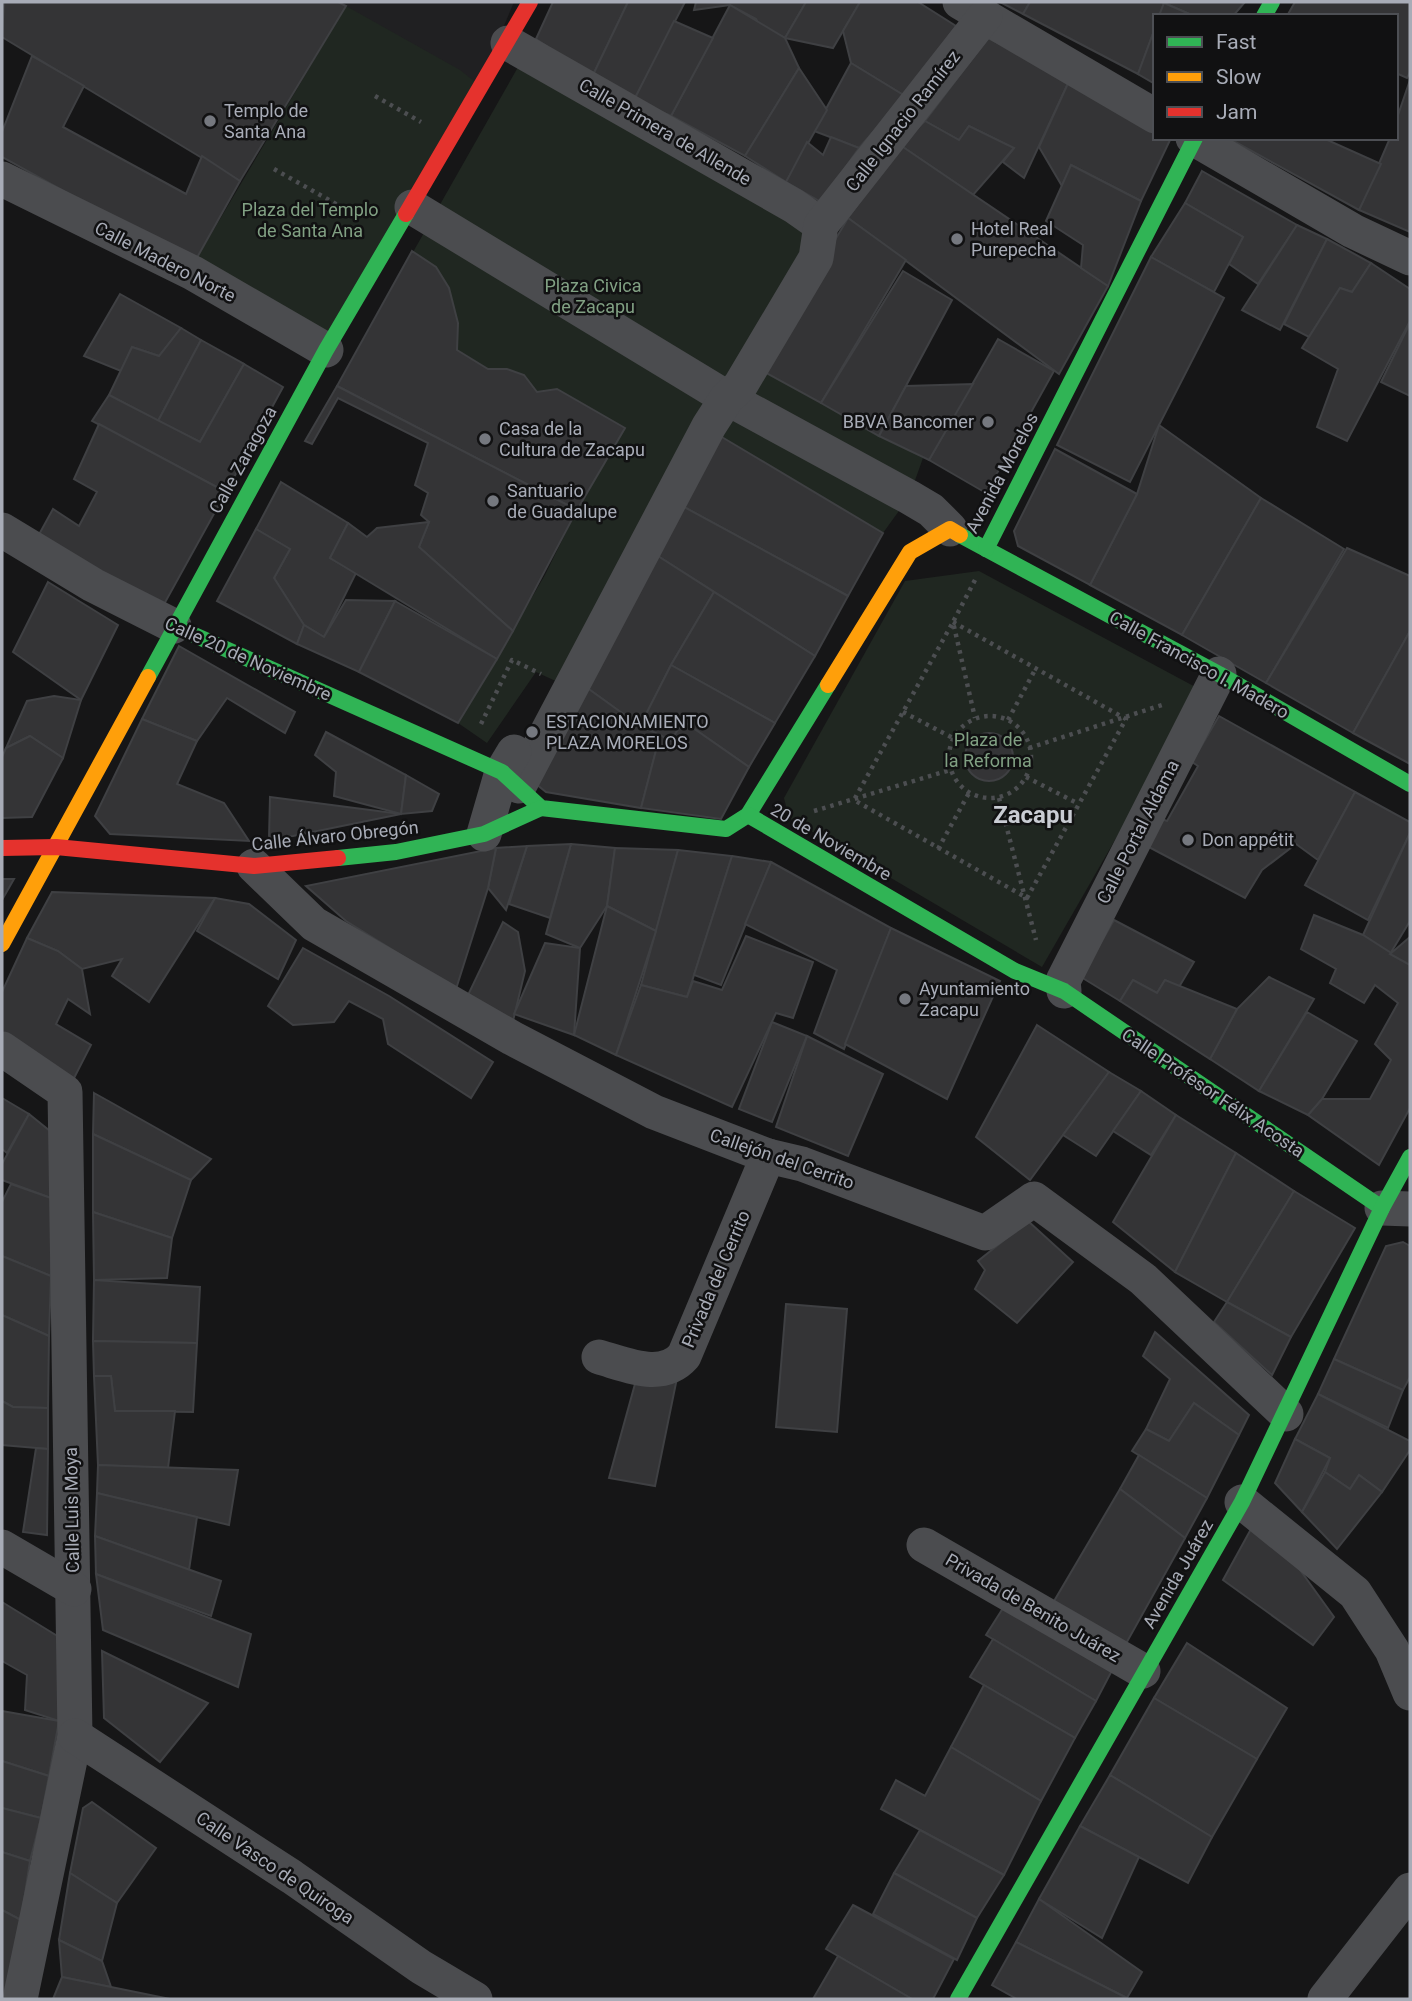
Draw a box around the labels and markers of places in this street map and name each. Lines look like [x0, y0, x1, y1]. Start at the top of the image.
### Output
place label: Templo de Santa Ana [224, 100, 308, 142]
marker: Templo de Santa Ana [202, 113, 218, 129]
place label: Hotel Real Purepecha [971, 218, 1057, 260]
marker: Hotel Real Purepecha [949, 231, 965, 247]
place label: BBVA Bancomer [843, 411, 974, 432]
marker: BBVA Bancomer [980, 414, 996, 430]
place label: Casa de la Cultura de Zacapu [499, 418, 645, 460]
marker: Casa de la Cultura de Zacapu [477, 431, 493, 447]
place label: Santuario de Guadalupe [507, 480, 617, 522]
marker: Santuario de Guadalupe [485, 493, 501, 509]
place label: ESTACIONAMIENTO PLAZA MORELOS [546, 711, 709, 753]
marker: ESTACIONAMIENTO PLAZA MORELOS [524, 724, 540, 740]
place label: Don appétit [1202, 829, 1294, 850]
marker: Don appétit [1180, 832, 1196, 848]
place label: Ayuntamiento Zacapu [919, 978, 1030, 1020]
marker: Ayuntamiento Zacapu [897, 991, 913, 1007]

